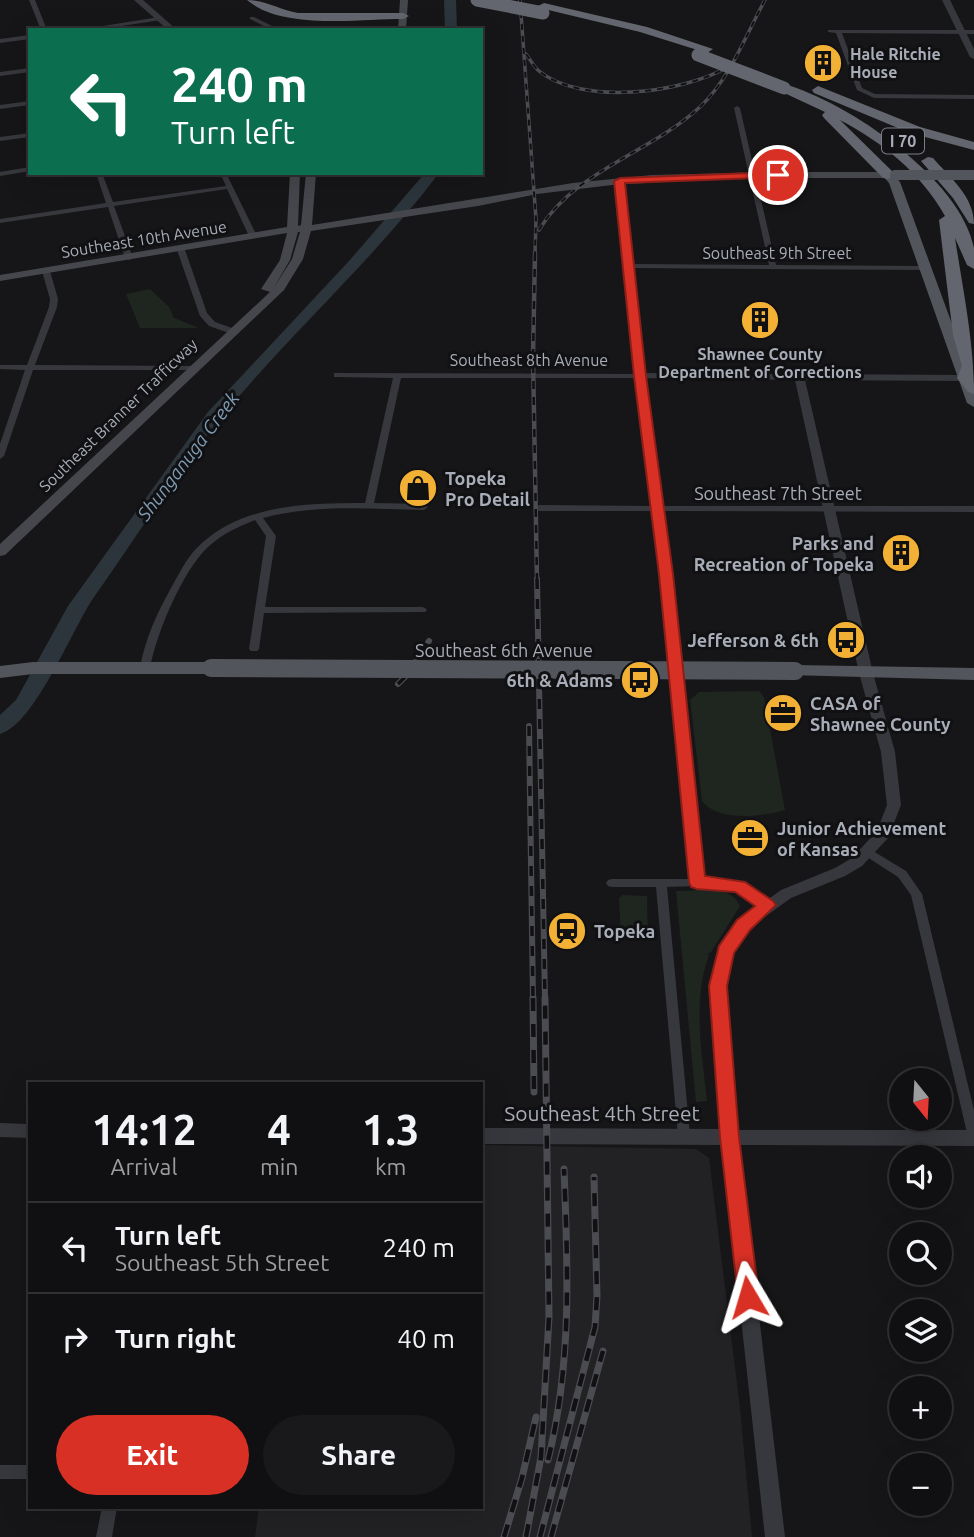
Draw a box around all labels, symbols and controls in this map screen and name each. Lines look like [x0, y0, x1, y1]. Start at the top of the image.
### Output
building icon: Hale Ritchie House [802, 42, 844, 84]
place label: Hale Ritchie House [850, 45, 941, 81]
icon: left [56, 56, 147, 147]
text: 240 m [171, 56, 308, 111]
text: Turn left [171, 114, 295, 150]
road number: I 70 [882, 128, 924, 154]
pin [748, 145, 808, 205]
icon: arrive [759, 156, 797, 194]
street label: Southeast 10th Avenue [60, 217, 228, 261]
street label: Southeast 9th Street [702, 244, 852, 262]
building icon: Shawnee County Department of Corrections [739, 299, 781, 341]
street label: Southeast Branner Trafficway [35, 335, 201, 495]
place label: Shawnee County Department of Corrections [658, 345, 862, 381]
street label: Southeast 8th Avenue [450, 351, 608, 369]
water label: Shunganuga Creek [132, 387, 244, 525]
shop icon: Topeka Pro Detail [397, 467, 439, 509]
place label: Topeka Pro Detail [445, 468, 531, 509]
street label: Southeast 7th Street [694, 483, 862, 503]
building icon: Parks and Recreation of Topeka [880, 532, 922, 574]
place label: Parks and Recreation of Topeka [694, 533, 874, 574]
bus stop icon: Jefferson & 6th [825, 619, 867, 661]
place label: Jefferson & 6th [687, 630, 819, 650]
street label: Southeast 6th Avenue [415, 640, 593, 660]
bus stop icon: 6th & Adams [619, 659, 661, 701]
place label: 6th & Adams [507, 670, 613, 690]
office icon: CASA of Shawnee County [762, 692, 804, 734]
place label: CASA of Shawnee County [810, 693, 951, 734]
office icon: Junior Achievement of Kansas [729, 817, 771, 859]
place label: Junior Achievement of Kansas [777, 818, 946, 859]
station icon: Topeka [546, 910, 588, 952]
place label: Topeka [594, 921, 655, 941]
north arrow [889, 1068, 952, 1130]
map controls [889, 1068, 952, 1516]
street label: Southeast 4th Street [504, 1101, 700, 1125]
text: 14:12 [91, 1106, 196, 1153]
text: 4 [267, 1106, 291, 1153]
text: 1.3 [362, 1106, 420, 1153]
button: sound [889, 1145, 952, 1208]
text: Arrival [110, 1154, 177, 1179]
text: min [260, 1154, 298, 1179]
text: km [375, 1154, 406, 1179]
text: Turn left [115, 1221, 221, 1250]
button: search [889, 1222, 952, 1285]
icon: left [56, 1229, 94, 1267]
text: 240 m [383, 1233, 455, 1262]
text: Southeast 5th Street [115, 1250, 329, 1275]
position arrow [711, 1260, 785, 1334]
button: layers [889, 1299, 952, 1362]
icon: right [56, 1320, 94, 1358]
text: Turn right [115, 1324, 236, 1353]
text: 40 m [397, 1324, 455, 1353]
button: + [889, 1376, 952, 1439]
button: Exit [56, 1415, 249, 1495]
button: Share [263, 1415, 455, 1495]
button: − [889, 1453, 952, 1516]

